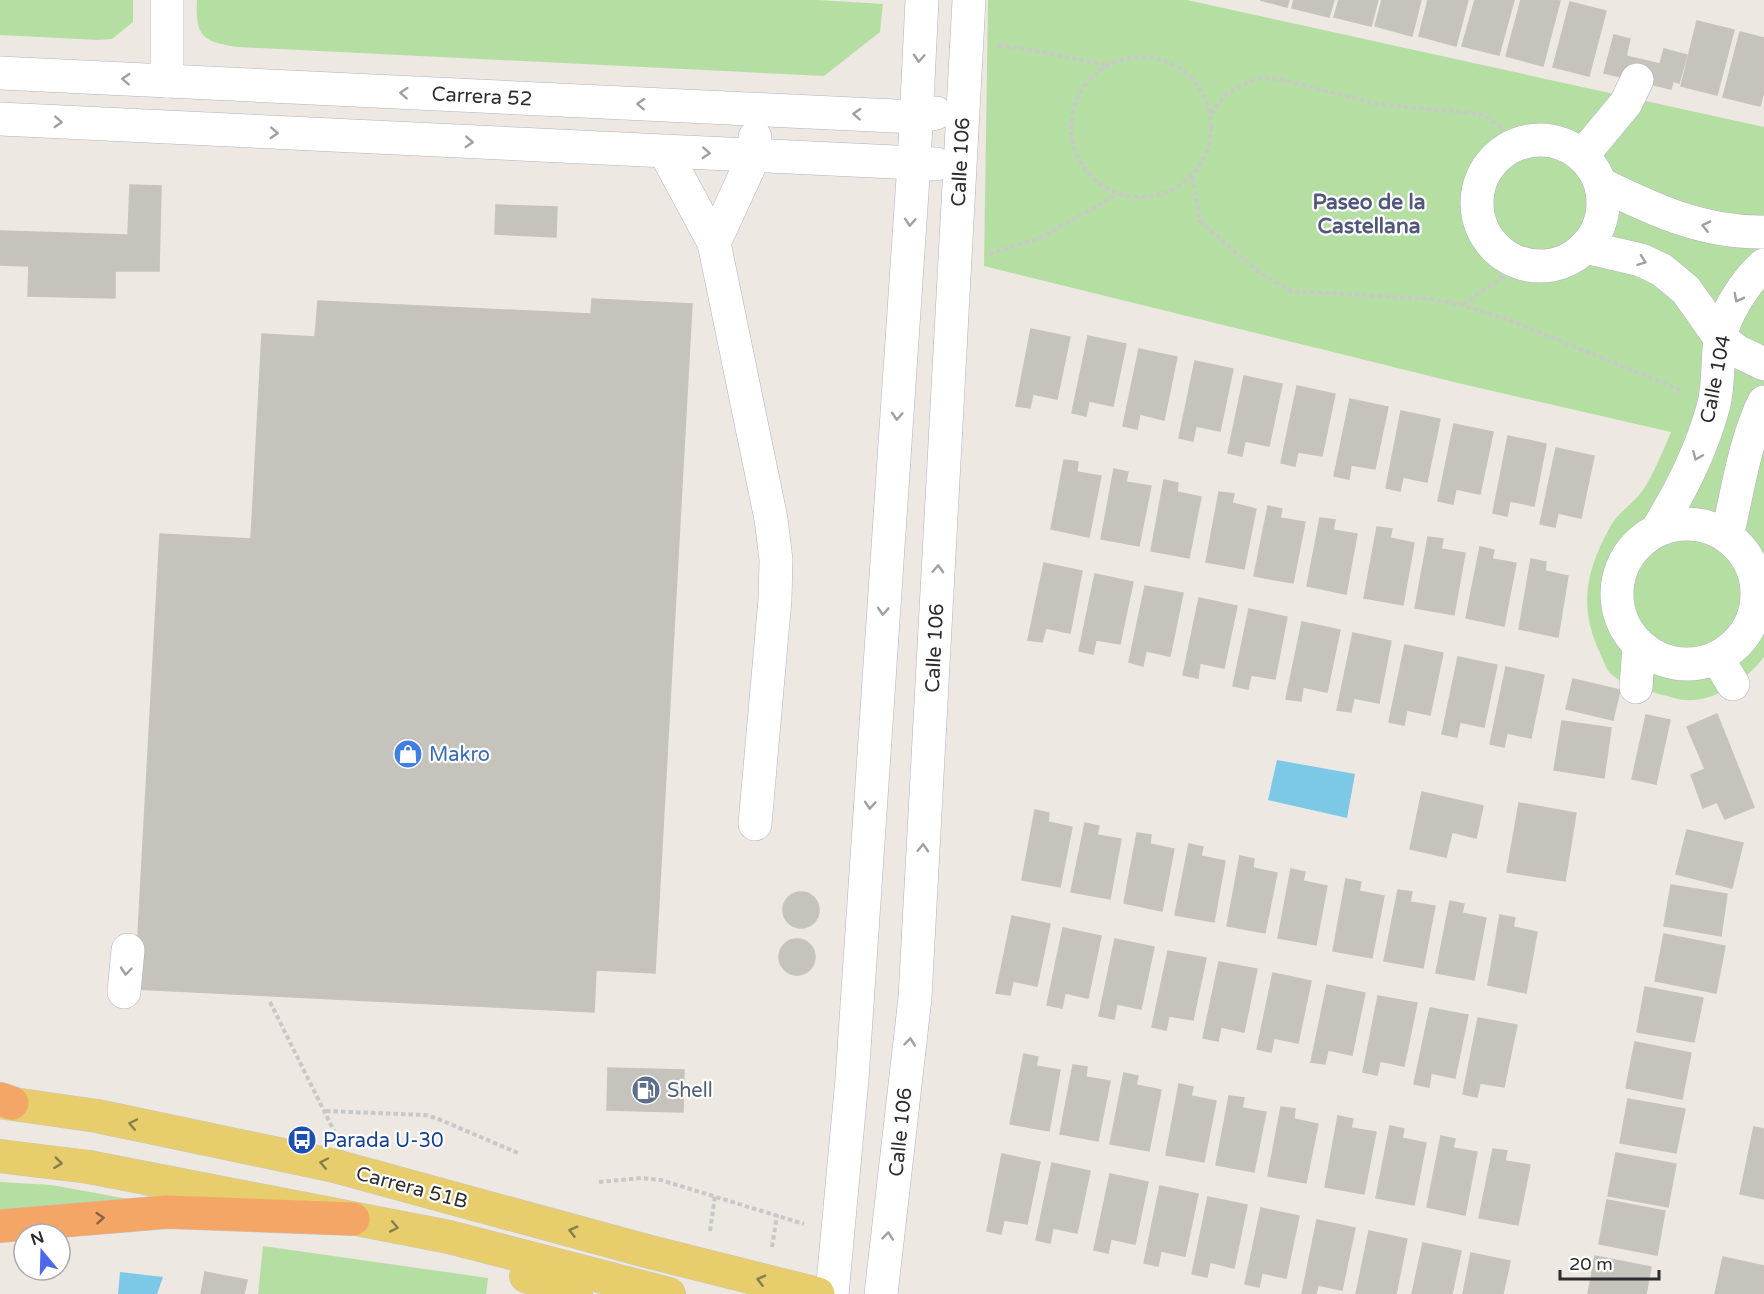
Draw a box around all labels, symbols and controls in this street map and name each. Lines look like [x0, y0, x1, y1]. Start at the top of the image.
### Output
one-way arrow [912, 54, 925, 63]
one-way arrow [121, 73, 130, 86]
street label: Carrera 52 [431, 82, 533, 112]
one-way arrow [400, 86, 409, 99]
one-way arrow [637, 97, 646, 110]
one-way arrow [852, 108, 861, 121]
one-way arrow [54, 116, 63, 129]
street label: Calle 106 [947, 117, 975, 207]
one-way arrow [270, 126, 279, 139]
one-way arrow [464, 136, 473, 149]
one-way arrow [701, 147, 710, 160]
district label: Paseo de la Castellana [1312, 190, 1426, 239]
one-way arrow [903, 217, 916, 226]
one-way arrow [1701, 220, 1711, 233]
one-way arrow [1636, 254, 1647, 267]
one-way arrow [1733, 292, 1745, 303]
street label: Calle 104 [1696, 333, 1736, 425]
one-way arrow [890, 412, 903, 421]
one-way arrow [1692, 449, 1704, 460]
one-way arrow [932, 565, 945, 574]
street label: Calle 106 [921, 603, 949, 693]
one-way arrow [877, 606, 890, 615]
shop icon: Makro [392, 738, 424, 770]
place label: Makro [429, 743, 490, 767]
one-way arrow [864, 801, 877, 810]
one-way arrow [917, 843, 930, 852]
one-way arrow [120, 966, 133, 976]
one-way arrow [903, 1038, 916, 1047]
fuel station icon: Shell [630, 1074, 662, 1106]
place label: Shell [667, 1079, 713, 1103]
street label: Calle 106 [884, 1086, 918, 1178]
one-way arrow [128, 1118, 138, 1131]
bus stop icon: Parada U-30 [286, 1124, 318, 1156]
place label: Parada U-30 [323, 1129, 444, 1153]
one-way arrow [54, 1156, 63, 1169]
one-way arrow [319, 1157, 329, 1170]
street label: Carrera 51B [353, 1162, 470, 1214]
one-way arrow [96, 1211, 105, 1224]
one-way arrow [389, 1220, 399, 1233]
north arrow [12, 1222, 72, 1282]
one-way arrow [568, 1226, 578, 1238]
text: N [28, 1227, 47, 1250]
one-way arrow [881, 1231, 894, 1240]
scale bar [1560, 1243, 1659, 1281]
text: 20 m [1569, 1253, 1613, 1275]
one-way arrow [756, 1274, 766, 1287]

